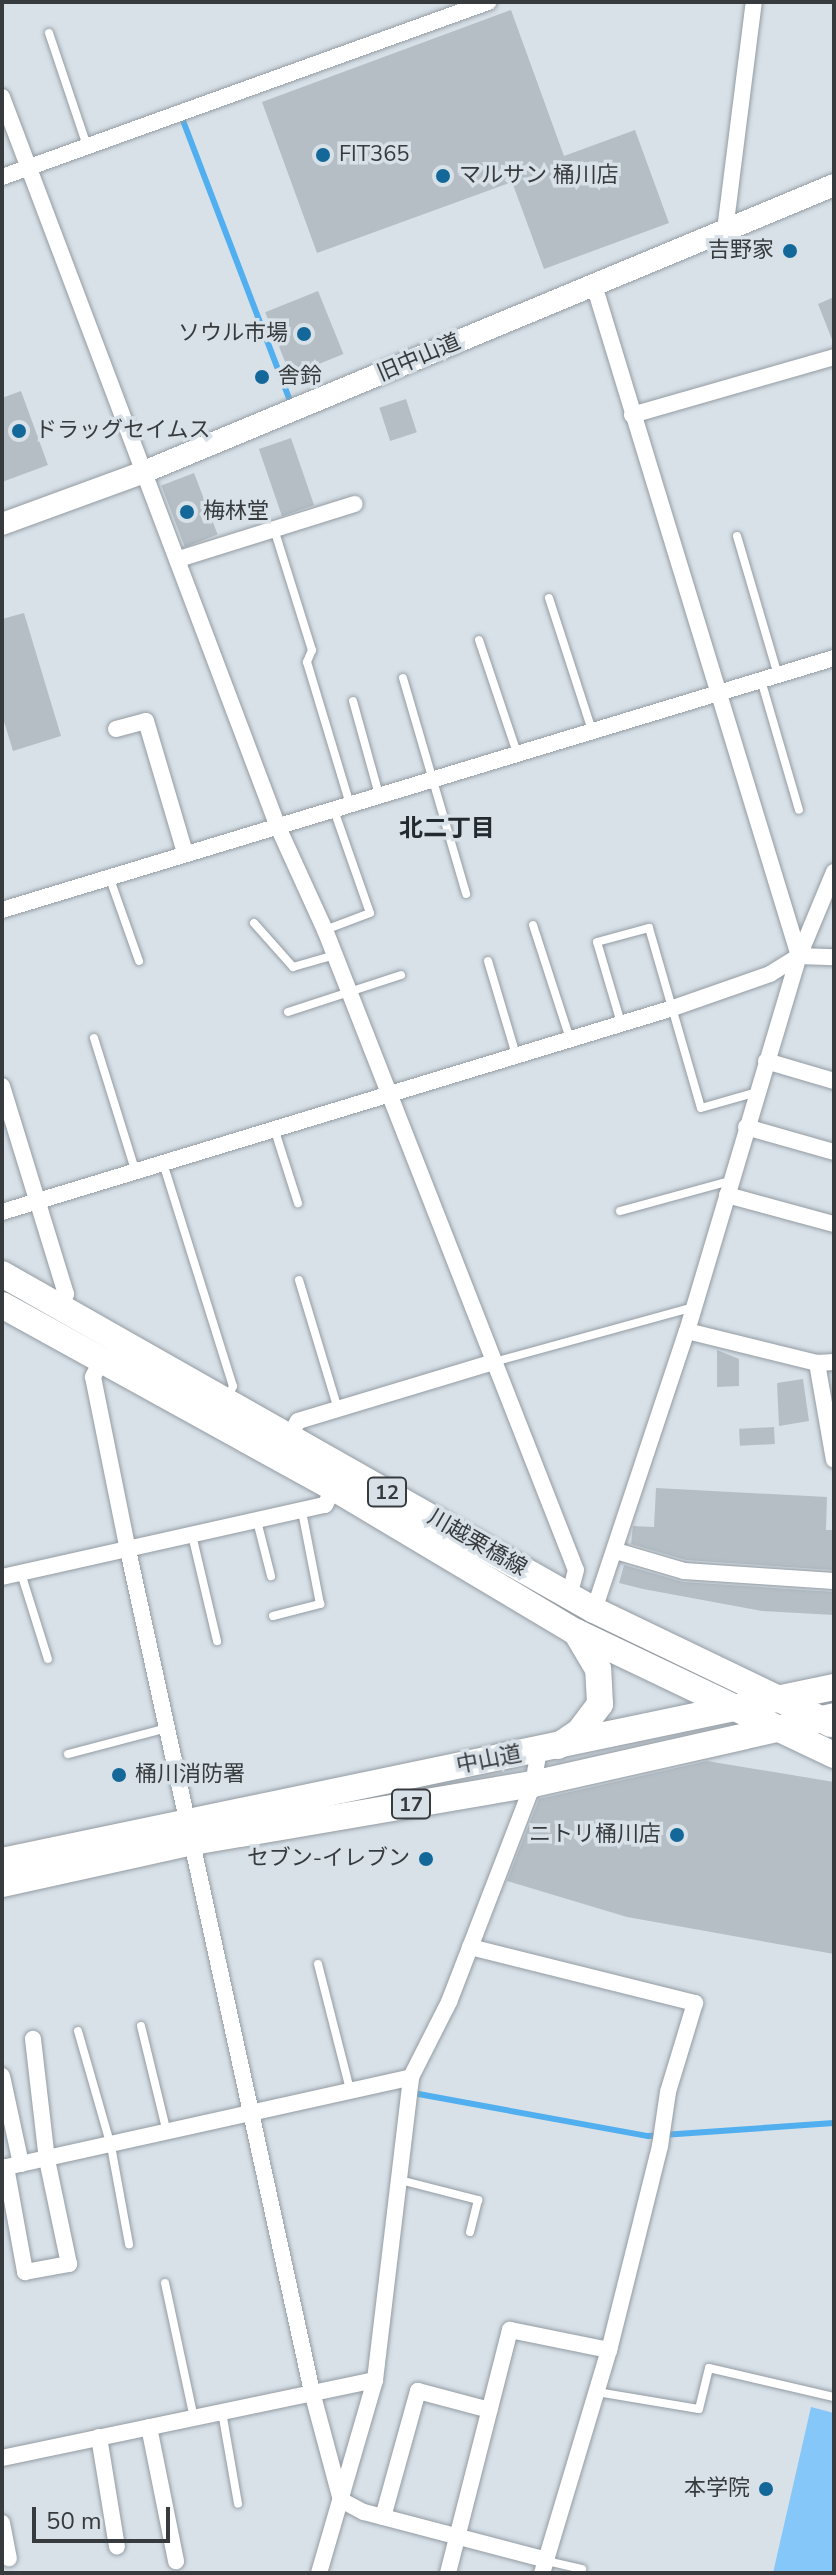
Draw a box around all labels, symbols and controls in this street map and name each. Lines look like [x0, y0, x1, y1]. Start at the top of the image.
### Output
place label: FIT365 [339, 142, 410, 168]
marker: FIT365 [314, 146, 332, 164]
place label: マルサン 桶川店 [459, 163, 619, 189]
marker: マルサン 桶川店 [434, 167, 452, 185]
place label: 吉野家 [708, 238, 774, 264]
marker: 吉野家 [781, 242, 799, 260]
place label: ソウル市場 [178, 321, 288, 347]
marker: ソウル市場 [295, 325, 313, 343]
street label: 旧中山道 [373, 329, 465, 387]
place label: 舎鈴 [278, 364, 322, 390]
marker: 舎鈴 [253, 368, 271, 386]
place label: ドラッグセイムス [35, 418, 211, 444]
marker: ドラッグセイムス [10, 422, 28, 440]
place label: 梅林堂 [203, 499, 269, 525]
marker: 梅林堂 [178, 503, 196, 521]
district label: 北二丁目 [399, 815, 495, 843]
road number: 12 [367, 1476, 407, 1508]
street label: 川越栗橋線 [423, 1504, 531, 1582]
street label: 中山道 [454, 1741, 524, 1779]
place label: 桶川消防署 [135, 1762, 245, 1788]
marker: 桶川消防署 [110, 1766, 128, 1784]
road number: 17 [391, 1788, 431, 1820]
place label: ニトリ桶川店 [529, 1822, 661, 1848]
marker: ニトリ桶川店 [668, 1826, 686, 1844]
place label: セブン-イレブン [247, 1846, 410, 1872]
marker: セブン-イレブン [417, 1850, 435, 1868]
place label: 本学院 [684, 2476, 750, 2502]
marker: 本学院 [757, 2480, 775, 2498]
scale bar [36, 2491, 174, 2541]
text: 50 m [46, 2505, 102, 2537]

